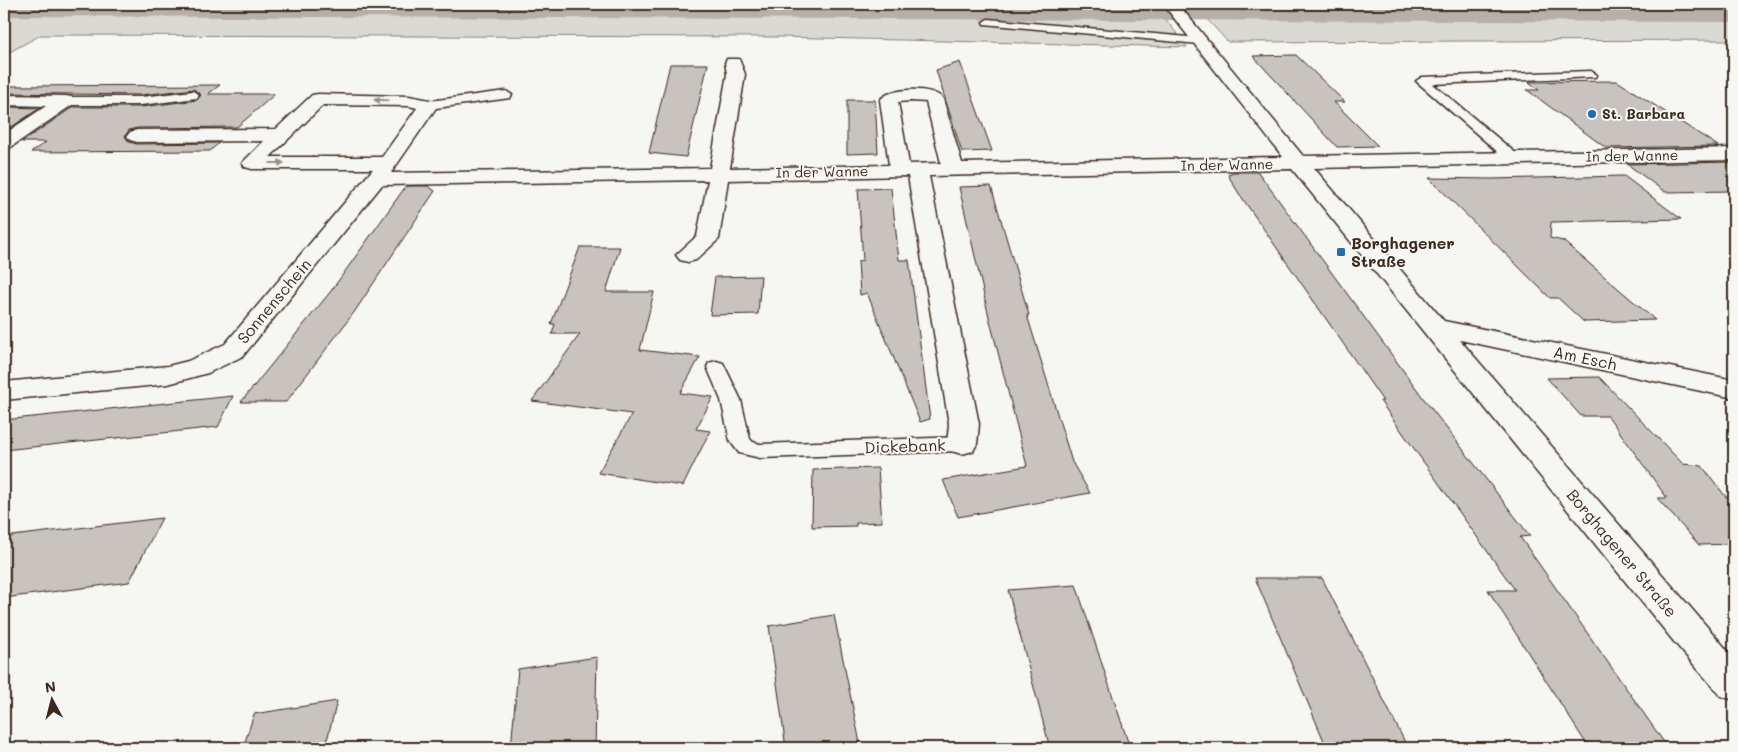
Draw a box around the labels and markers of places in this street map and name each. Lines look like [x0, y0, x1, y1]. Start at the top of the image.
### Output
place label: St. Barbara [1602, 104, 1685, 123]
marker: St. Barbara [1586, 108, 1598, 120]
place label: Borghagener Straße [1351, 232, 1455, 271]
marker: Borghagener Straße [1335, 246, 1347, 258]

